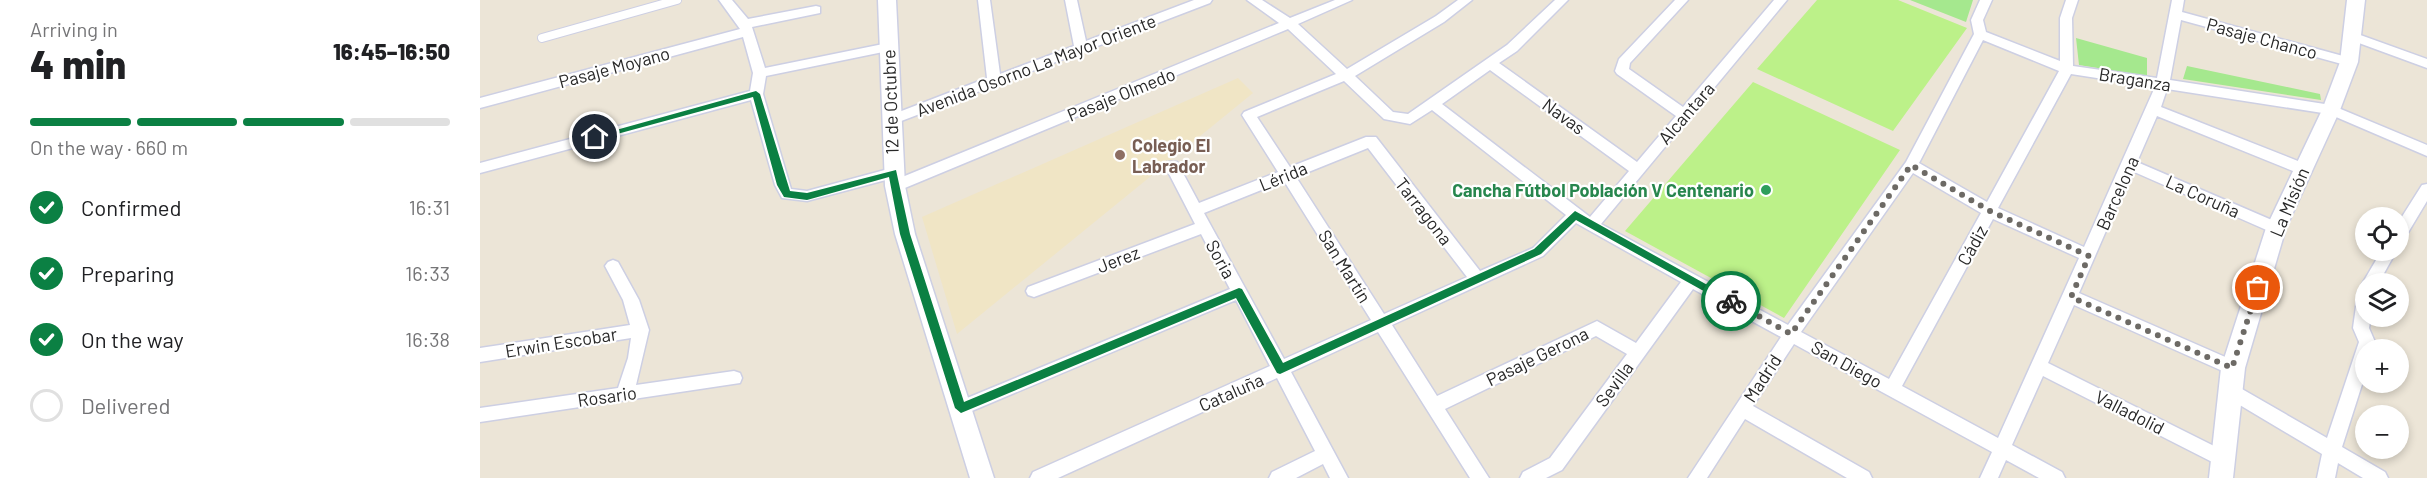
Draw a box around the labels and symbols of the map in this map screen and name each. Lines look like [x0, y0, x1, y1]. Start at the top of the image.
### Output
street label: Avenida Osorno La Mayor Oriente [913, 9, 1159, 121]
street label: Pasaje Chanco [2204, 13, 2320, 63]
street label: Pasaje Moyano [556, 42, 672, 92]
street label: 12 de Octubre [877, 49, 903, 155]
street label: Pasaje Olmedo [1064, 62, 1178, 126]
street label: Braganza [2097, 62, 2173, 96]
street label: Alcantara [1653, 78, 1719, 148]
street label: Navas [1538, 93, 1590, 139]
pin [569, 111, 620, 162]
place label: Colegio El Labrador [1132, 134, 1210, 177]
marker: Colegio El Labrador [1113, 148, 1127, 162]
street label: Barcelona [2091, 153, 2143, 233]
street label: Lérida [1256, 156, 1310, 196]
street label: La Misión [2265, 164, 2313, 240]
street label: La Coruña [2163, 170, 2243, 222]
street label: Tarragona [1391, 173, 1457, 249]
place label: Cancha Fútbol Población V Centenario [1452, 179, 1754, 201]
marker: Cancha Fútbol Población V Centenario [1759, 183, 1773, 197]
street label: Cádiz [1952, 221, 1992, 269]
street label: San Martín [1314, 225, 1376, 307]
street label: Soria [1202, 236, 1240, 282]
street label: Jerez [1093, 241, 1143, 277]
pin [2232, 262, 2283, 313]
courier [1701, 271, 1761, 331]
street label: Erwin Escobar [503, 322, 619, 362]
street label: Pasaje Gerona [1482, 322, 1592, 390]
street label: San Diego [1808, 336, 1886, 392]
street label: Madrid [1738, 350, 1786, 406]
street label: Sevilla [1590, 357, 1638, 411]
street label: Cataluña [1195, 368, 1267, 416]
street label: Rosario [576, 381, 638, 411]
street label: Valladolid [2092, 385, 2168, 439]

